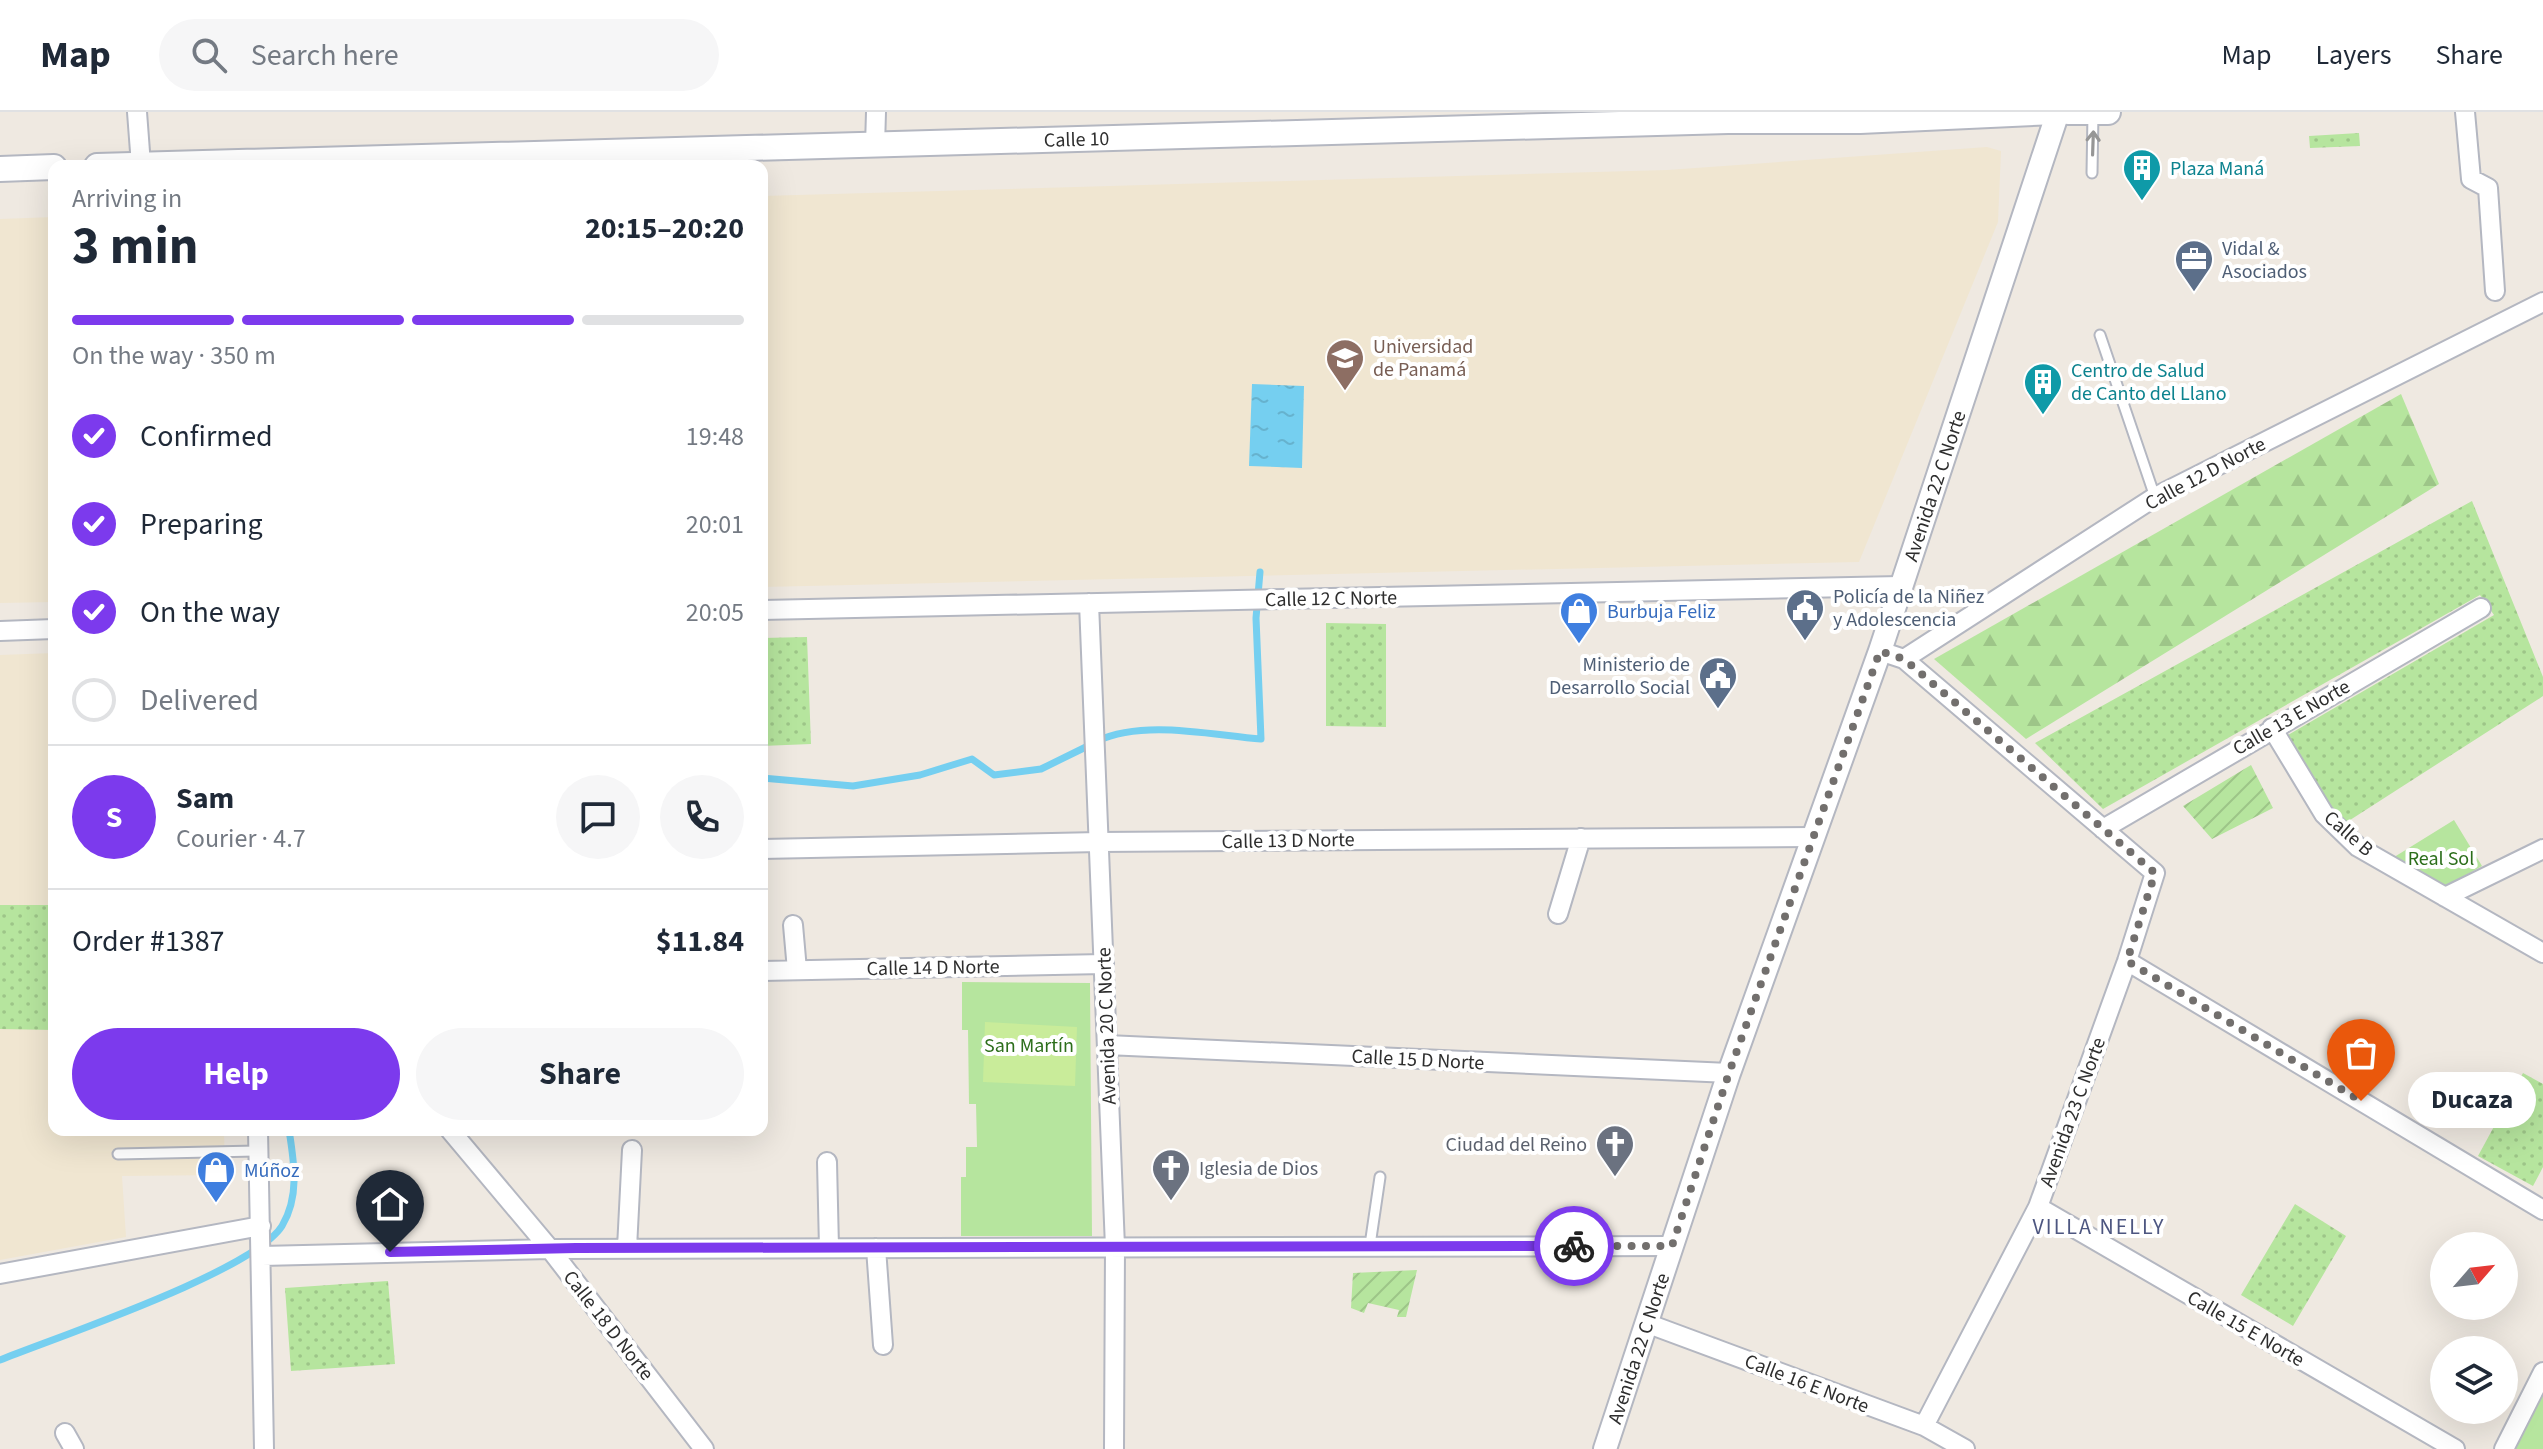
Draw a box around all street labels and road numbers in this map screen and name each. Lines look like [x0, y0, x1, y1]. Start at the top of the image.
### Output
street label: Calle 10 [1043, 125, 1110, 155]
street label: Avenida 22 C Norte [1897, 407, 1973, 565]
street label: Calle 12 D Norte [2140, 430, 2271, 517]
street label: Calle 12 C Norte [1265, 584, 1397, 614]
street label: Calle 13 E Norte [2228, 673, 2355, 763]
street label: Calle B [2318, 804, 2379, 863]
street label: Calle 13 D Norte [1221, 826, 1355, 856]
street label: Avenida 20 C Norte [1090, 947, 1124, 1105]
street label: Calle 14 D Norte [866, 953, 1000, 983]
street label: Avenida 23 C Norte [2033, 1034, 2113, 1191]
street label: Calle 15 D Norte [1351, 1043, 1485, 1077]
street label: Calle 18 D Norte [556, 1265, 660, 1387]
street label: Avenida 22 C Norte [1601, 1269, 1677, 1428]
street label: Calle 15 E Norte [2182, 1284, 2309, 1374]
street label: Calle 16 E Norte [1740, 1347, 1873, 1421]

